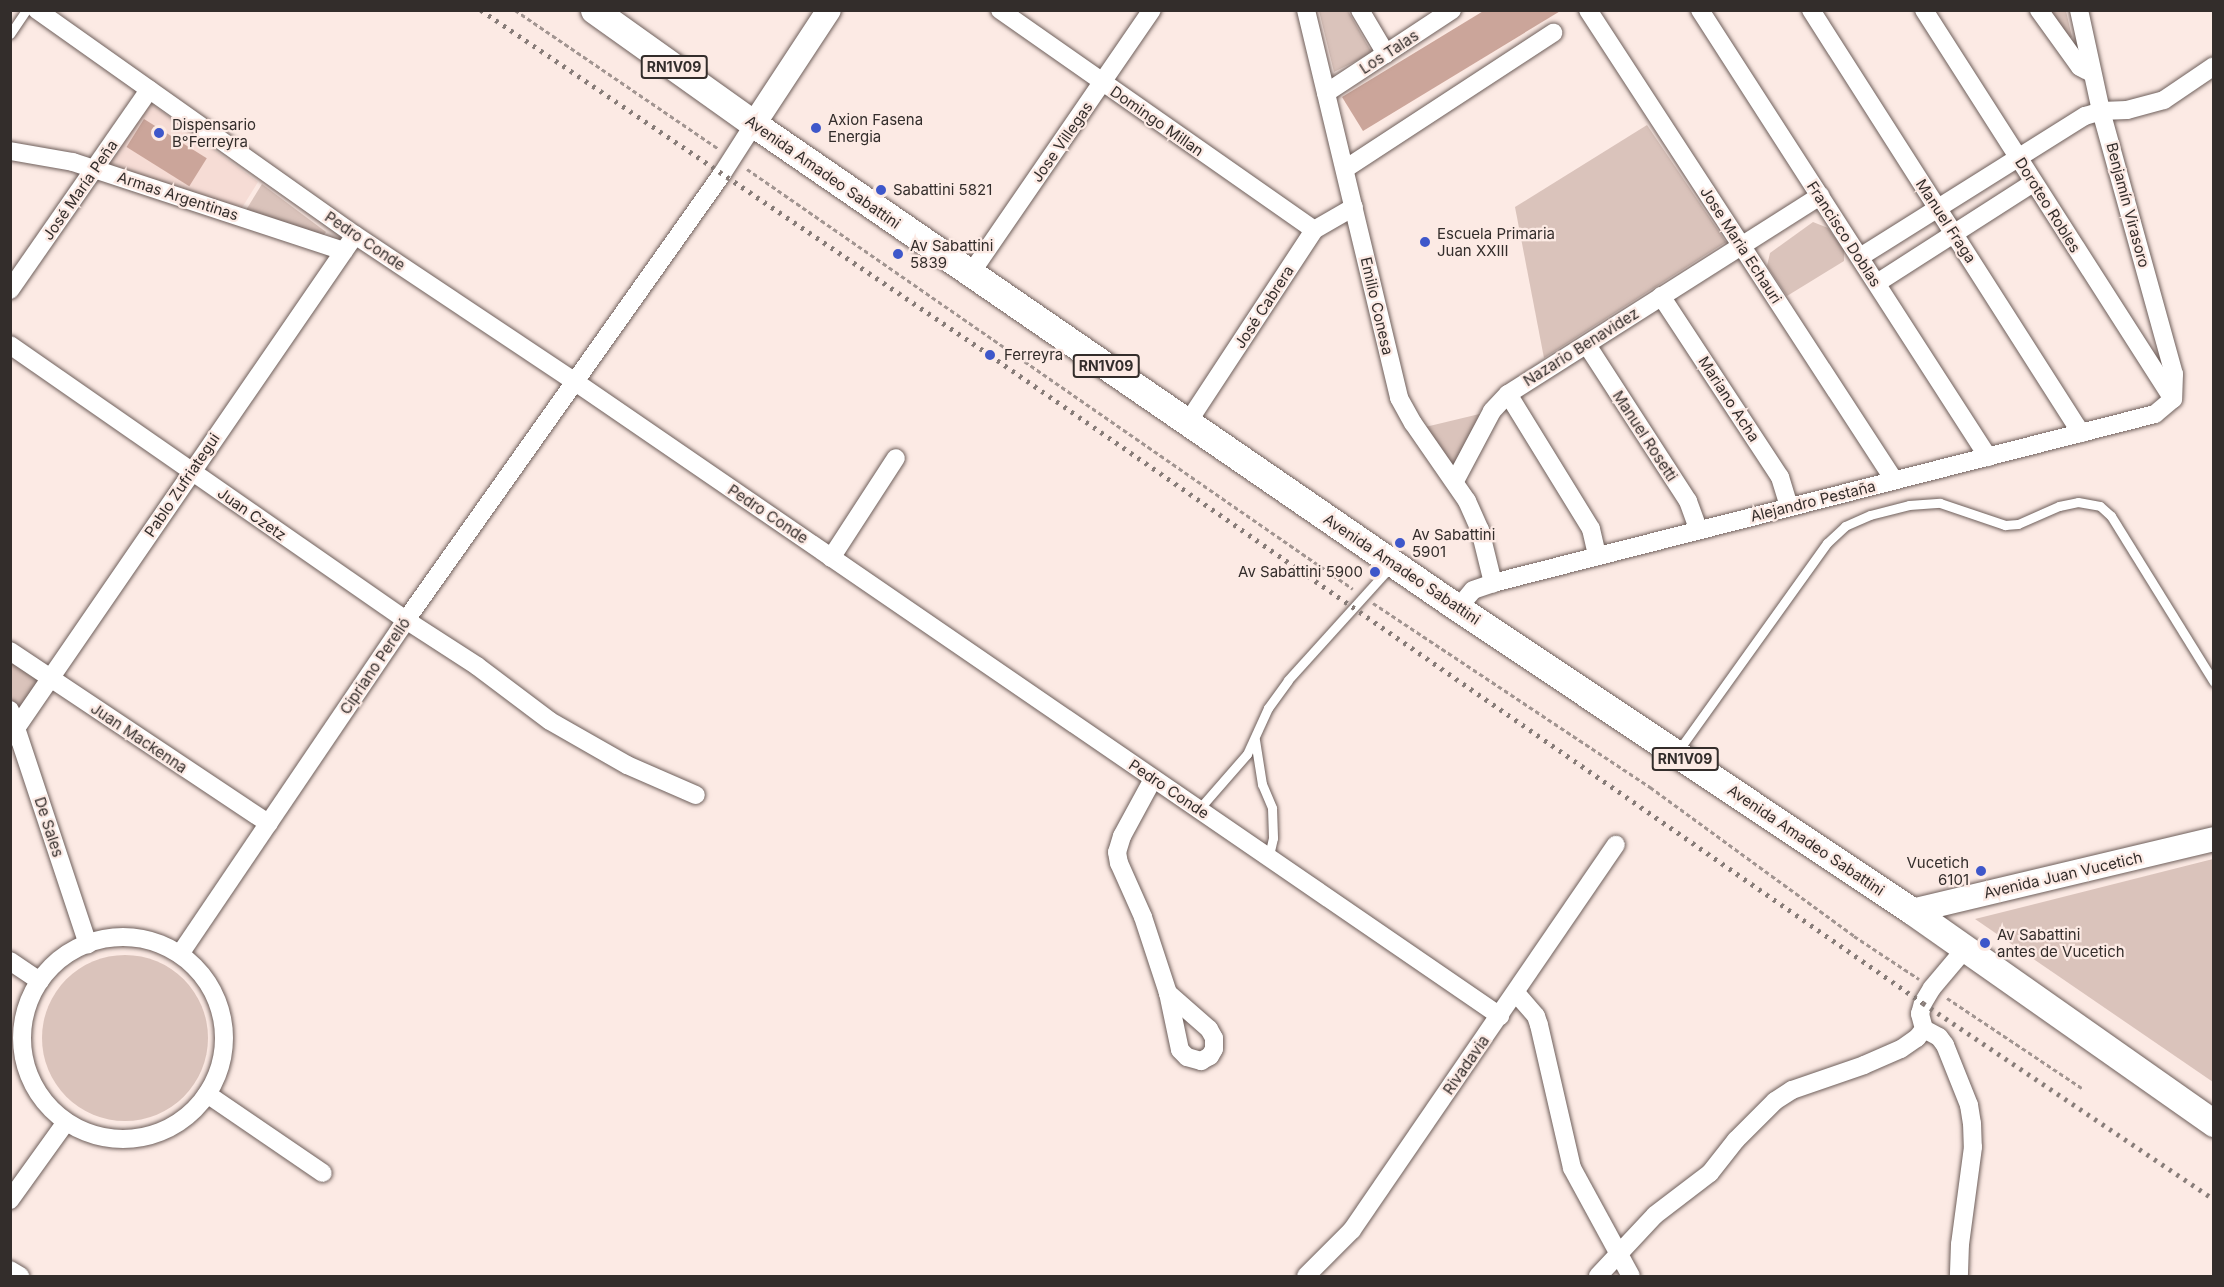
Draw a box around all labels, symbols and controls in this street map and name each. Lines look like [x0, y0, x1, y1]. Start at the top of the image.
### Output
street label: Los Talas [1356, 26, 1422, 78]
road number: RN1V09 [640, 56, 708, 78]
street label: Domingo Millan [1107, 82, 1207, 160]
street label: Jose Villegas [1028, 98, 1096, 186]
place label: Axion Fasena Energia [828, 110, 923, 145]
street label: Avenida Amadeo Sabattini [742, 112, 904, 232]
place label: Dispensario B°Ferreyra [172, 115, 256, 150]
marker: Axion Fasena Energia [809, 121, 823, 135]
marker: Dispensario B°Ferreyra [150, 124, 168, 142]
street label: José María Peña [39, 136, 121, 244]
street label: Benjamín Virasoro [2103, 141, 2153, 269]
street label: Doroteo Robles [2012, 154, 2084, 256]
street label: Armas Argentinas [115, 168, 241, 224]
street label: Manuel Fraga [1912, 176, 1980, 266]
street label: Francisco Doblas [1803, 178, 1885, 290]
place label: Sabattini 5821 [893, 181, 992, 199]
marker: Sabattini 5821 [874, 183, 888, 197]
street label: Jose Maria Echauri [1696, 183, 1786, 307]
street label: Pedro Conde [322, 208, 408, 274]
place label: Escuela Primaria Juan XXIII [1437, 224, 1555, 259]
marker: Escuela Primaria Juan XXIII [1418, 235, 1432, 249]
place label: Av Sabattini 5839 [910, 236, 993, 271]
marker: Av Sabattini 5839 [891, 247, 905, 261]
street label: Emilio Conesa [1357, 255, 1397, 357]
street label: José Cabrera [1231, 262, 1297, 352]
street label: Nazario Benavidez [1520, 304, 1642, 390]
marker: Ferreyra [981, 346, 999, 364]
place label: Ferreyra [1004, 346, 1063, 364]
street label: Mariano Acha [1695, 353, 1763, 445]
road number: RN1V09 [1072, 355, 1140, 377]
street label: Manuel Rosetti [1609, 387, 1681, 485]
street label: Pablo Zufriategui [141, 430, 223, 540]
street label: Alejandro Pestaña [1749, 477, 1877, 525]
street label: Pedro Conde [725, 481, 811, 547]
street label: Juan Czetz [214, 484, 290, 544]
street label: Avenida Amadeo Sabattini [1320, 510, 1484, 628]
place label: Av Sabattini 5901 [1412, 525, 1495, 560]
marker: Av Sabattini 5901 [1393, 536, 1407, 550]
place label: Av Sabattini 5900 [1238, 563, 1363, 581]
marker: Av Sabattini 5900 [1368, 565, 1382, 579]
street label: Cipriano Perelló [336, 614, 414, 718]
street label: Juan Mackenna [87, 699, 191, 777]
road number: RN1V09 [1650, 748, 1720, 770]
street label: Pedro Conde [1126, 756, 1212, 822]
street label: Avenida Amadeo Sabattini [1724, 781, 1888, 899]
street label: De Sales [31, 795, 67, 859]
street label: Avenida Juan Vucetich [1982, 848, 2144, 902]
place label: Vucetich 6101 [1906, 853, 1969, 888]
marker: Vucetich 6101 [1974, 864, 1988, 878]
place label: Av Sabattini antes de Vucetich [1997, 925, 2125, 960]
marker: Av Sabattini antes de Vucetich [1978, 936, 1992, 950]
street label: Rivadavia [1439, 1032, 1493, 1098]

